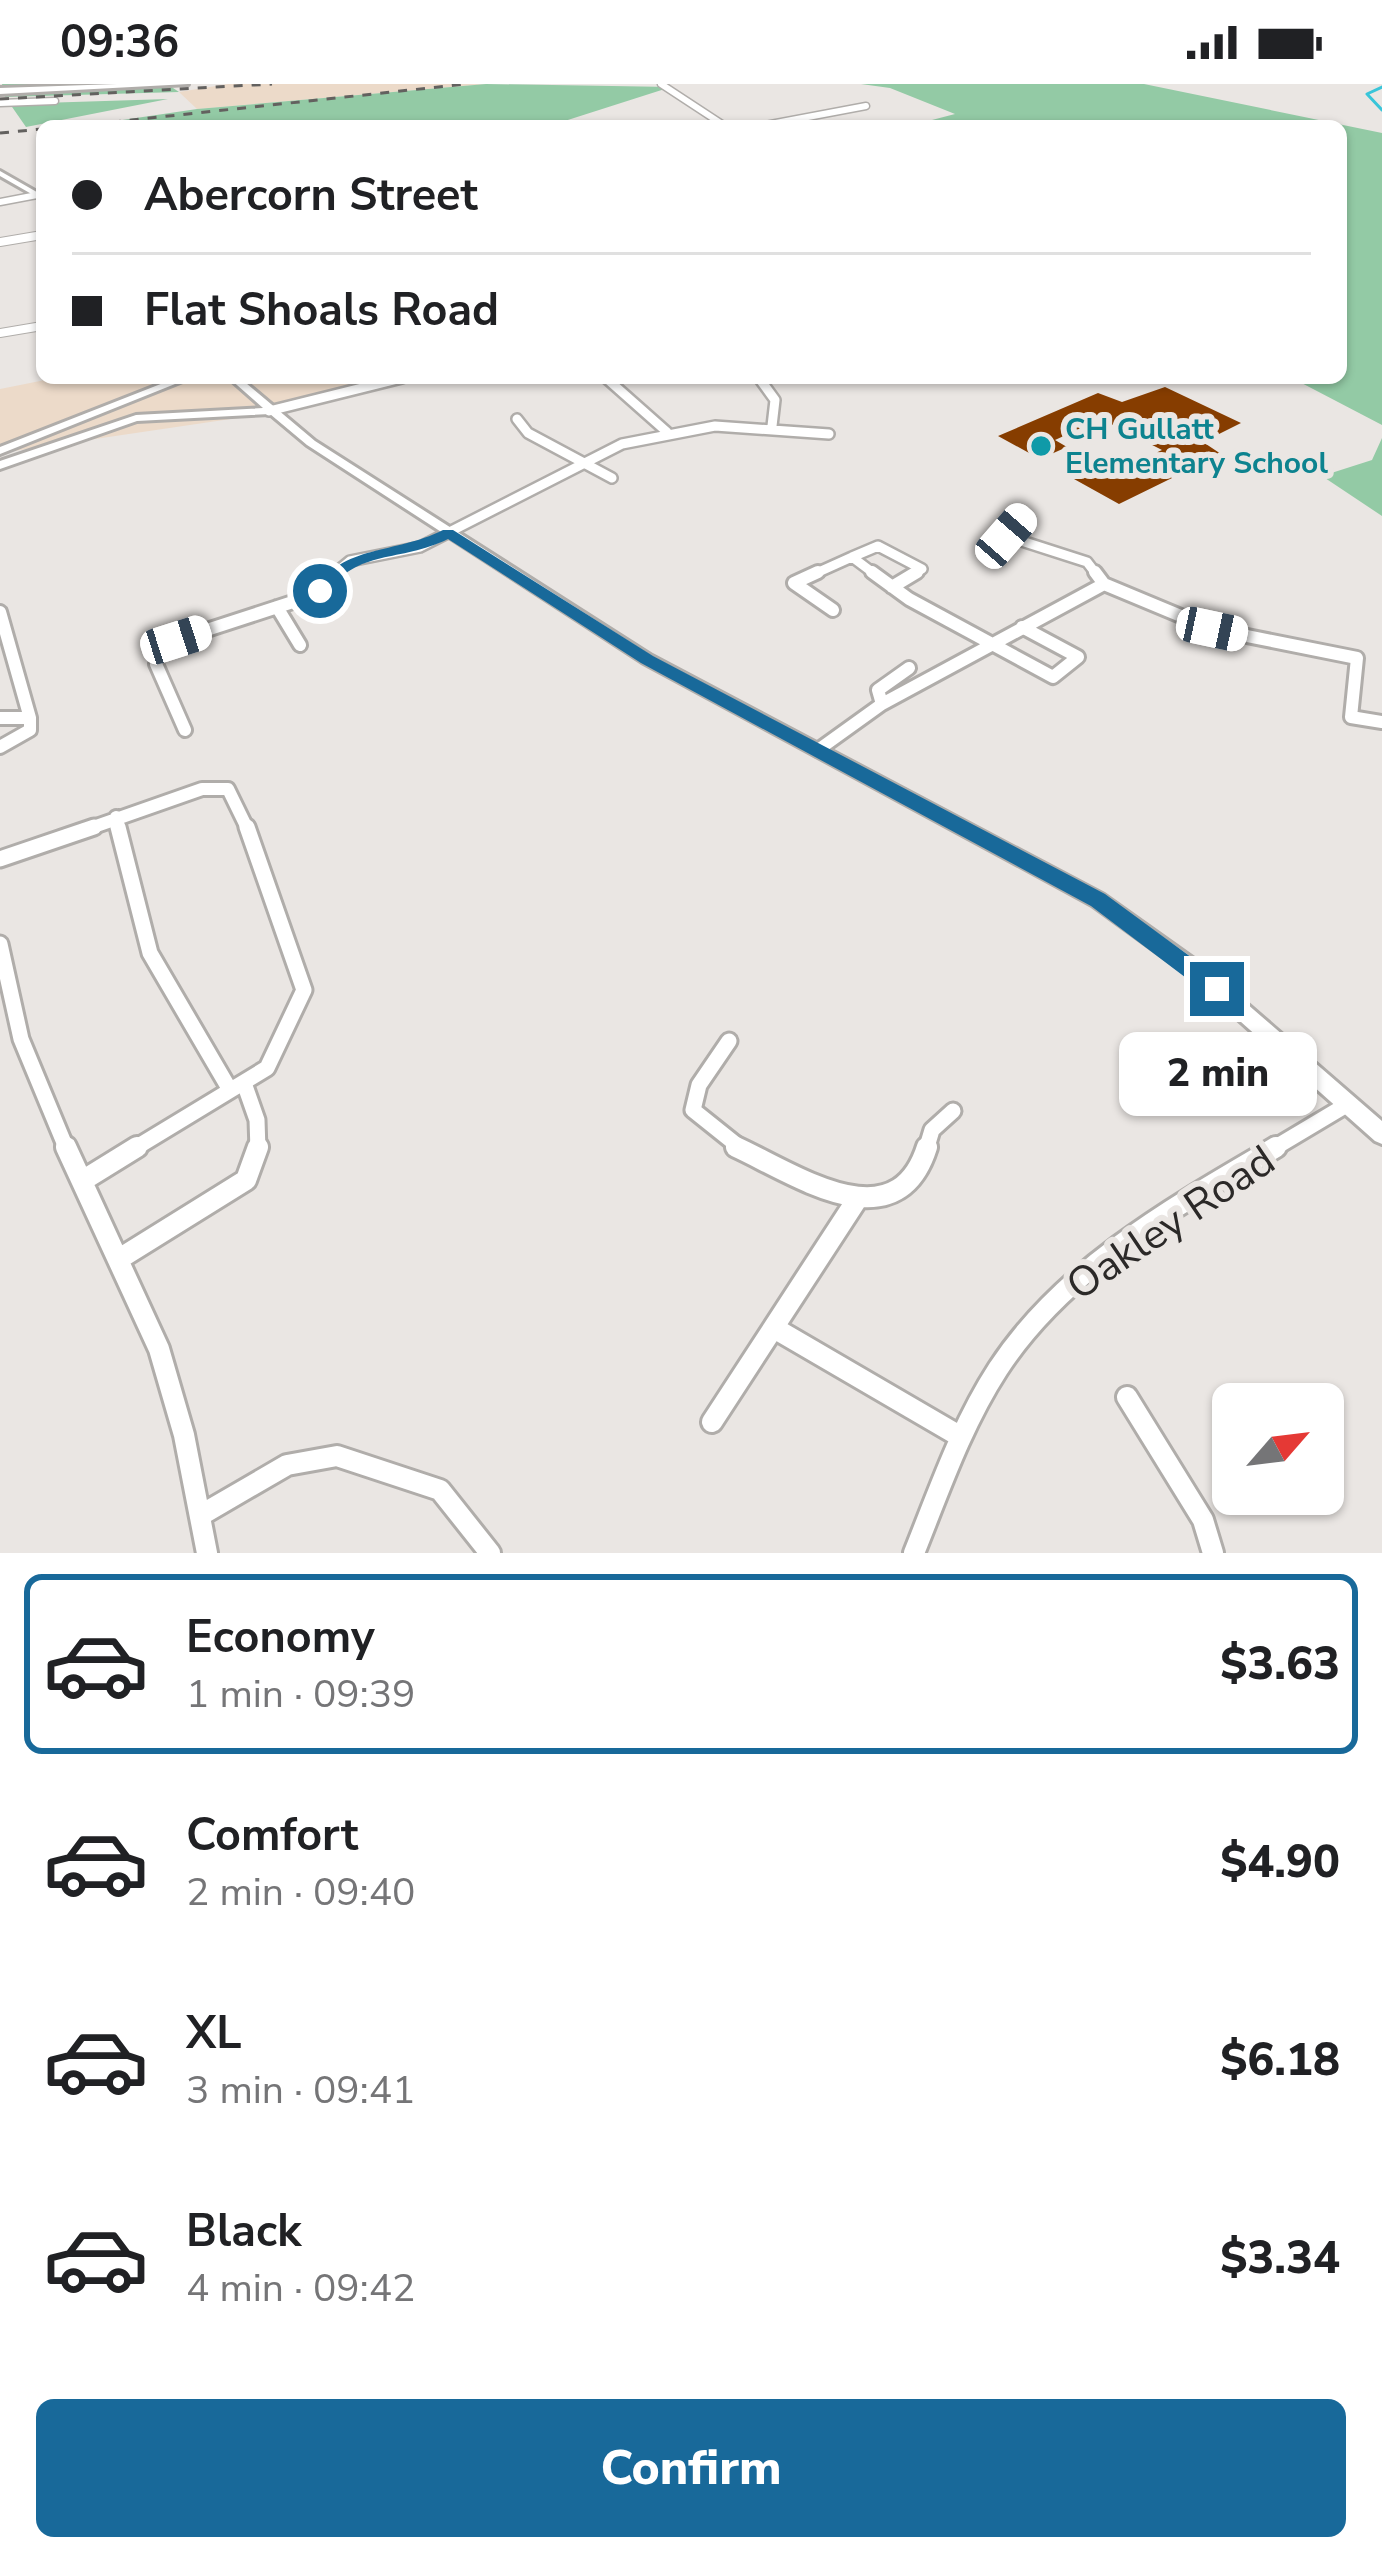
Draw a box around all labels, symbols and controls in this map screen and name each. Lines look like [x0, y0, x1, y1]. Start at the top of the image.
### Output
text: 09:36 [60, 12, 179, 73]
text: Abercorn Street [144, 165, 478, 226]
text: Flat Shoals Road [144, 280, 499, 341]
place label: CH Gullatt Elementary School [1065, 409, 1328, 484]
marker: CH Gullatt Elementary School [1028, 433, 1054, 459]
car [969, 497, 1043, 575]
route start [293, 564, 347, 618]
car [1173, 604, 1251, 654]
car [136, 612, 216, 668]
route end [1190, 962, 1244, 1016]
callout: 2 min [1118, 1031, 1316, 1115]
text: 2 min [1167, 1047, 1269, 1100]
street label: Oakley Road [1055, 1133, 1286, 1314]
north arrow [1212, 1383, 1344, 1515]
map controls [1212, 1383, 1344, 1515]
text: Economy [186, 1607, 375, 1668]
icon: car [42, 1610, 150, 1718]
text: $3.63 [1220, 1634, 1340, 1695]
text: 1 min · 09:39 [186, 1668, 415, 1721]
text: Comfort [186, 1805, 358, 1866]
icon: car [42, 1808, 150, 1916]
text: $4.90 [1220, 1832, 1340, 1893]
text: 2 min · 09:40 [186, 1866, 415, 1919]
text: XL [186, 2003, 242, 2064]
icon: car [42, 2006, 150, 2114]
text: $6.18 [1220, 2030, 1340, 2091]
text: 3 min · 09:41 [186, 2064, 415, 2117]
text: Black [186, 2201, 301, 2262]
icon: car [42, 2204, 150, 2312]
text: $3.34 [1220, 2228, 1340, 2289]
text: 4 min · 09:42 [186, 2262, 415, 2315]
button: Confirm [36, 2399, 1346, 2537]

